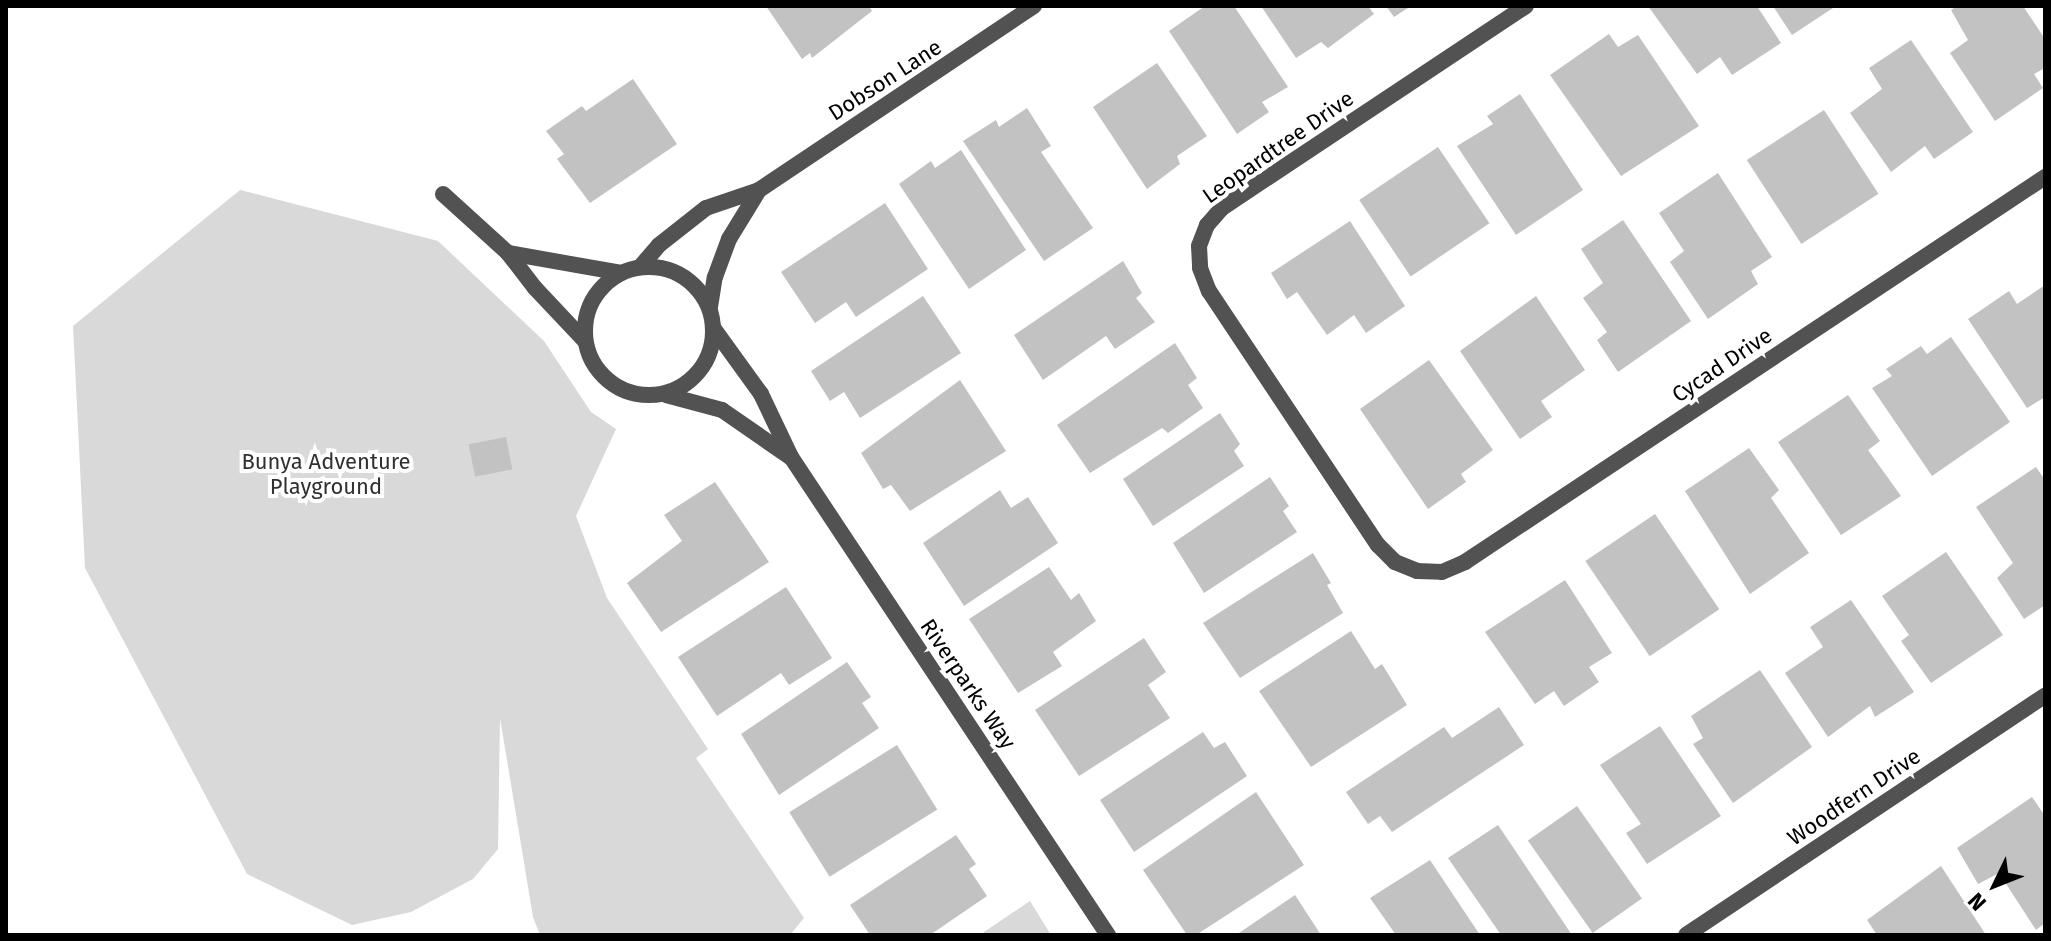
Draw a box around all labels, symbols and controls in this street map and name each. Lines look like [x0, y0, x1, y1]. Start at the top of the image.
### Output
street label: Dobson Lane [824, 34, 946, 126]
street label: Leopardtree Drive [1197, 85, 1359, 209]
street label: Cycad Drive [1667, 322, 1777, 408]
park label: Bunya Adventure Playground [241, 448, 411, 500]
street label: Riverparks Way [915, 614, 1021, 754]
street label: Woodfern Drive [1782, 743, 1926, 851]
north arrow [1955, 845, 2035, 925]
text: N [1962, 887, 1992, 916]

